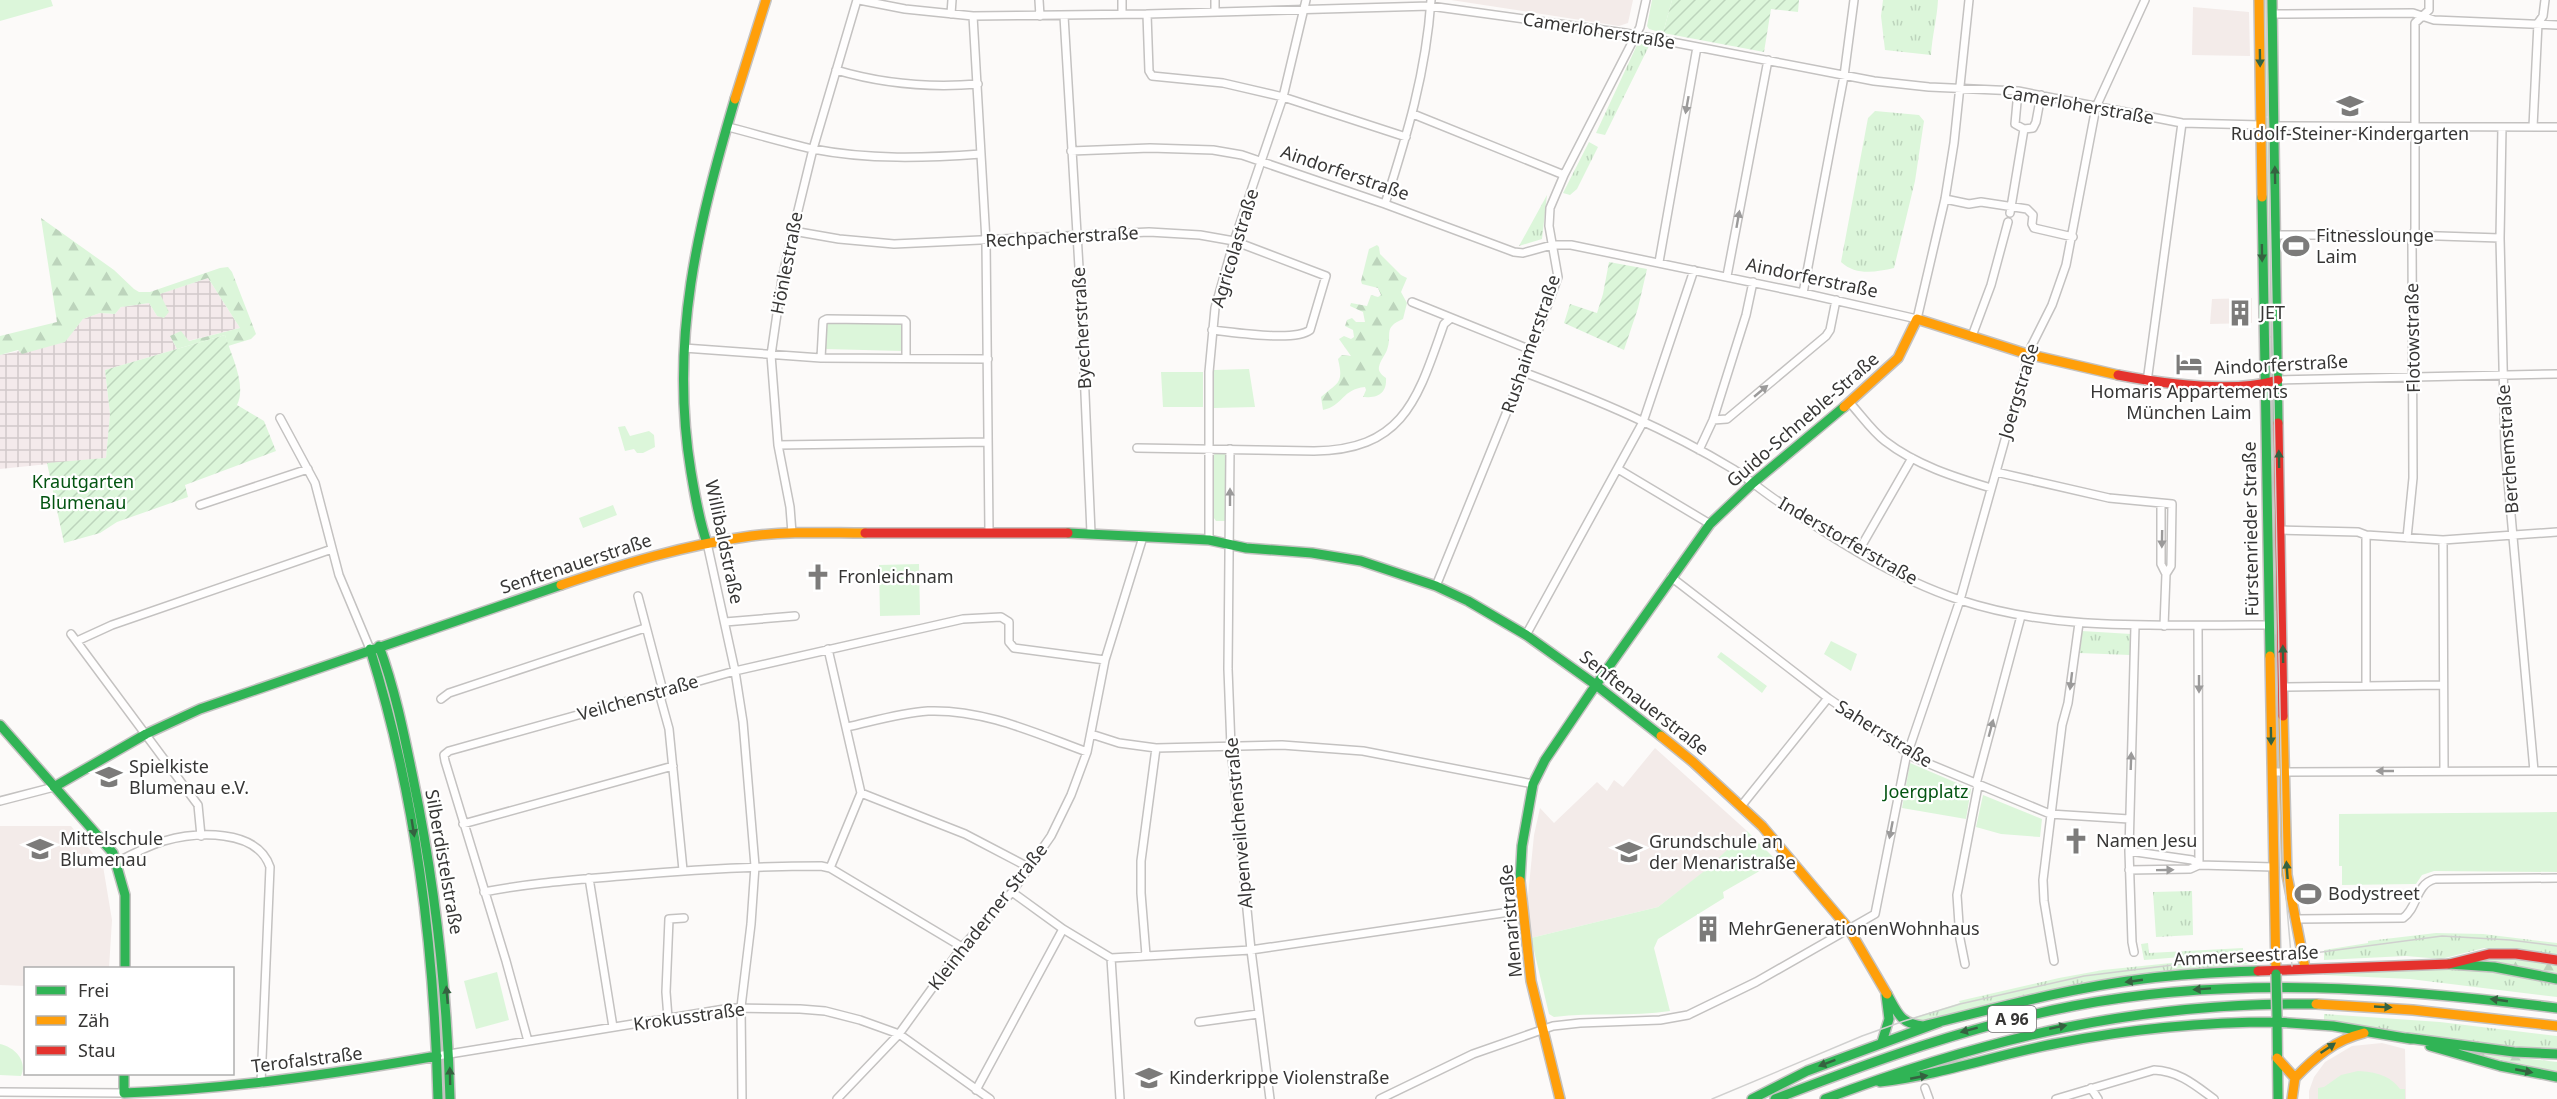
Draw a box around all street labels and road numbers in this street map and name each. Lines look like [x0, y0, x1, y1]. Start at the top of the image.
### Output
street label: Camerloherstraße [1521, 6, 1677, 54]
street label: Camerloherstraße [2000, 79, 2156, 129]
street label: Aindorferstraße [1278, 139, 1413, 205]
street label: Agricolastraße [1205, 186, 1263, 310]
street label: Hönlestraße [764, 209, 808, 316]
street label: Rechpacherstraße [985, 220, 1139, 252]
street label: Aindorferstraße [1744, 251, 1880, 303]
street label: Byecherstraße [1066, 266, 1096, 390]
street label: Rushaimerstraße [1495, 271, 1565, 416]
street label: Flotowstraße [2399, 283, 2425, 393]
street label: Joergstraße [1992, 340, 2044, 443]
street label: Guido-Schneble-Straße [1721, 346, 1884, 492]
street label: Aindorferstraße [2213, 349, 2349, 379]
street label: Berchemstraße [2491, 384, 2523, 514]
street label: Fürstenrieder Straße [2236, 441, 2264, 617]
street label: Willibaldstraße [700, 478, 750, 606]
street label: Inderstorferstraße [1775, 491, 1922, 590]
street label: Senftenauerstraße [497, 527, 654, 599]
street label: Senftenauerstraße [1575, 644, 1714, 760]
street label: Veilchenstraße [574, 668, 701, 726]
street label: Saherrstraße [1832, 694, 1938, 772]
street label: Alpenveilchenstraße [1219, 736, 1257, 910]
street label: Silberdistelstraße [420, 787, 470, 936]
street label: Kleinhaderner Straße [922, 838, 1052, 995]
street label: Menaristraße [1493, 863, 1527, 979]
street label: Ammerseestraße [2173, 939, 2319, 971]
street label: Krokusstraße [632, 996, 746, 1036]
road number: A 96 [1988, 1006, 2036, 1032]
street label: Terofalstraße [250, 1040, 364, 1078]

